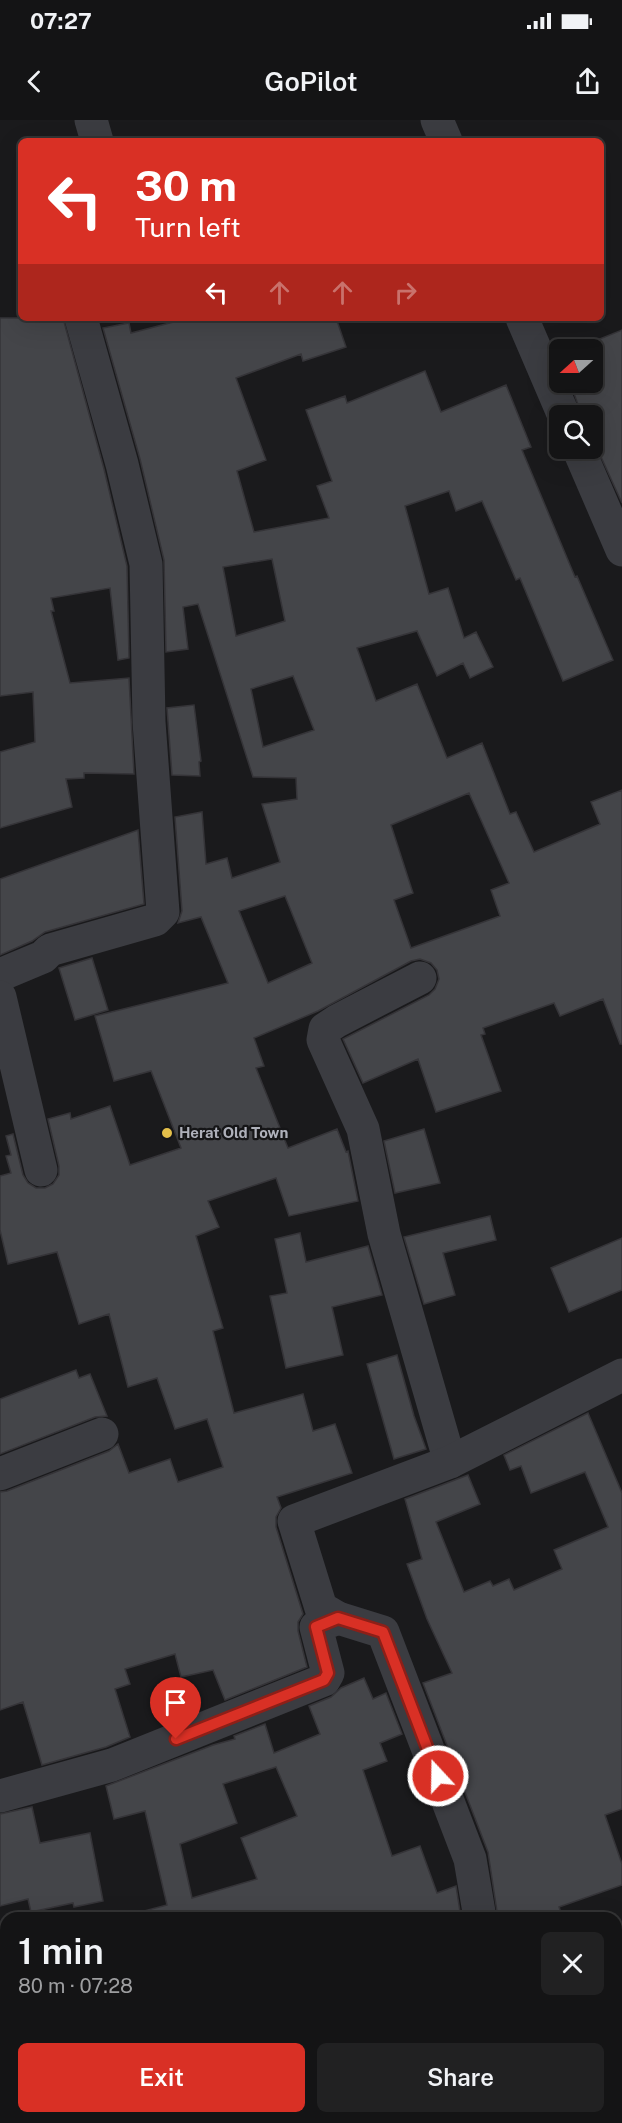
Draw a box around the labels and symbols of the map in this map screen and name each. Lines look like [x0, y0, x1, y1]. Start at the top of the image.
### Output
north arrow [549, 339, 603, 393]
place label: Herat Old Town [179, 1124, 288, 1141]
marker: Herat Old Town [160, 1126, 174, 1140]
pin [150, 1677, 201, 1739]
position arrow [406, 1744, 470, 1808]

